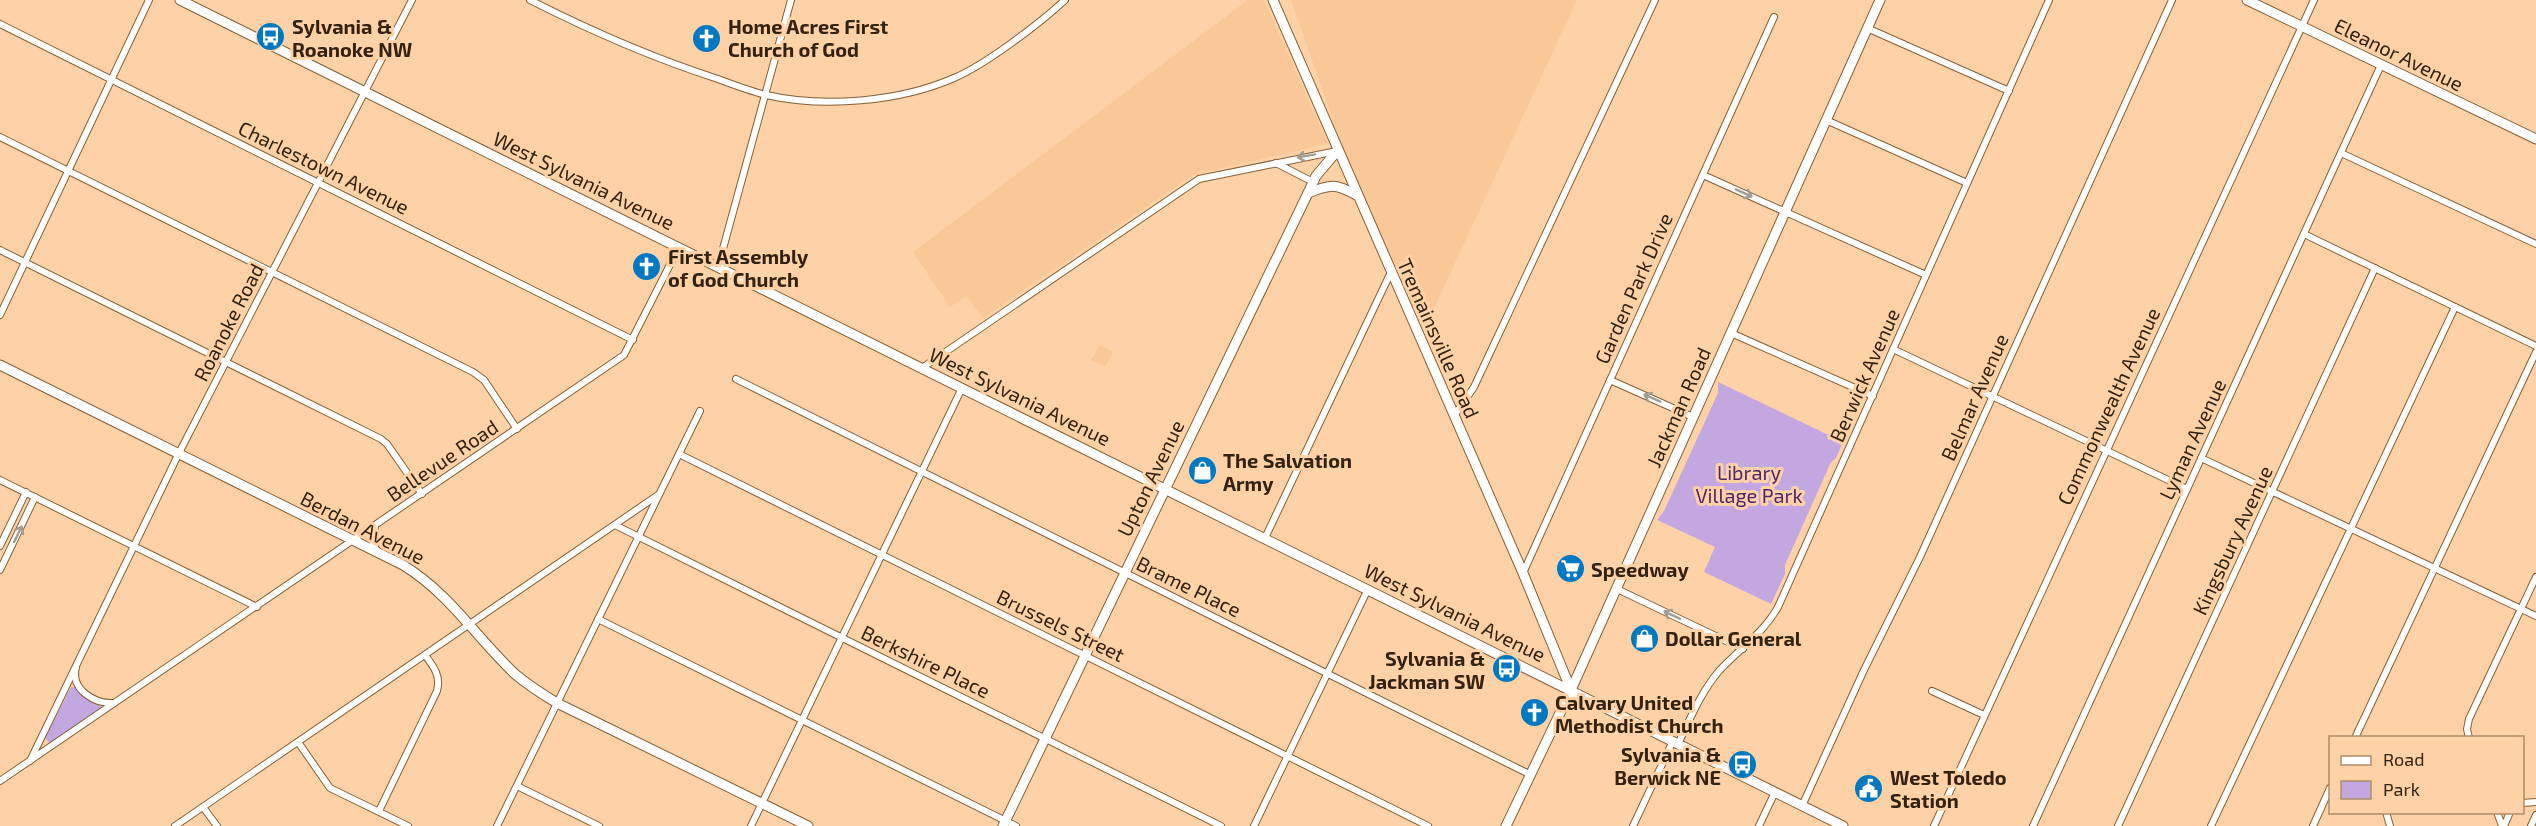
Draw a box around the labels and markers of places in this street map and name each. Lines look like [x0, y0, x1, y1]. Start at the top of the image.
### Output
place label: Sylvania & Roanoke NW [292, 14, 412, 61]
place label: Home Acres First Church of God [728, 14, 888, 61]
bus stop icon: Sylvania & Roanoke NW [255, 21, 287, 53]
church icon: Home Acres First Church of God [691, 22, 723, 54]
place label: First Assembly of God Church [668, 244, 809, 291]
church icon: First Assembly of God Church [631, 251, 663, 283]
place label: The Salvation Army [1223, 448, 1352, 496]
shop icon: The Salvation Army [1186, 455, 1218, 487]
supermarket icon: Speedway [1554, 553, 1586, 585]
place label: Speedway [1591, 557, 1689, 582]
shop icon: Dollar General [1628, 622, 1660, 654]
place label: Dollar General [1665, 626, 1802, 650]
place label: Sylvania & Jackman SW [1368, 646, 1485, 693]
bus stop icon: Sylvania & Jackman SW [1490, 653, 1522, 685]
place label: Calvary United Methodist Church [1555, 690, 1723, 737]
church icon: Calvary United Methodist Church [1518, 697, 1550, 729]
place label: Sylvania & Berwick NE [1614, 742, 1721, 789]
bus stop icon: Sylvania & Berwick NE [1726, 749, 1758, 781]
place label: West Toledo Station [1890, 765, 2007, 812]
public building icon: West Toledo Station [1853, 772, 1885, 804]

